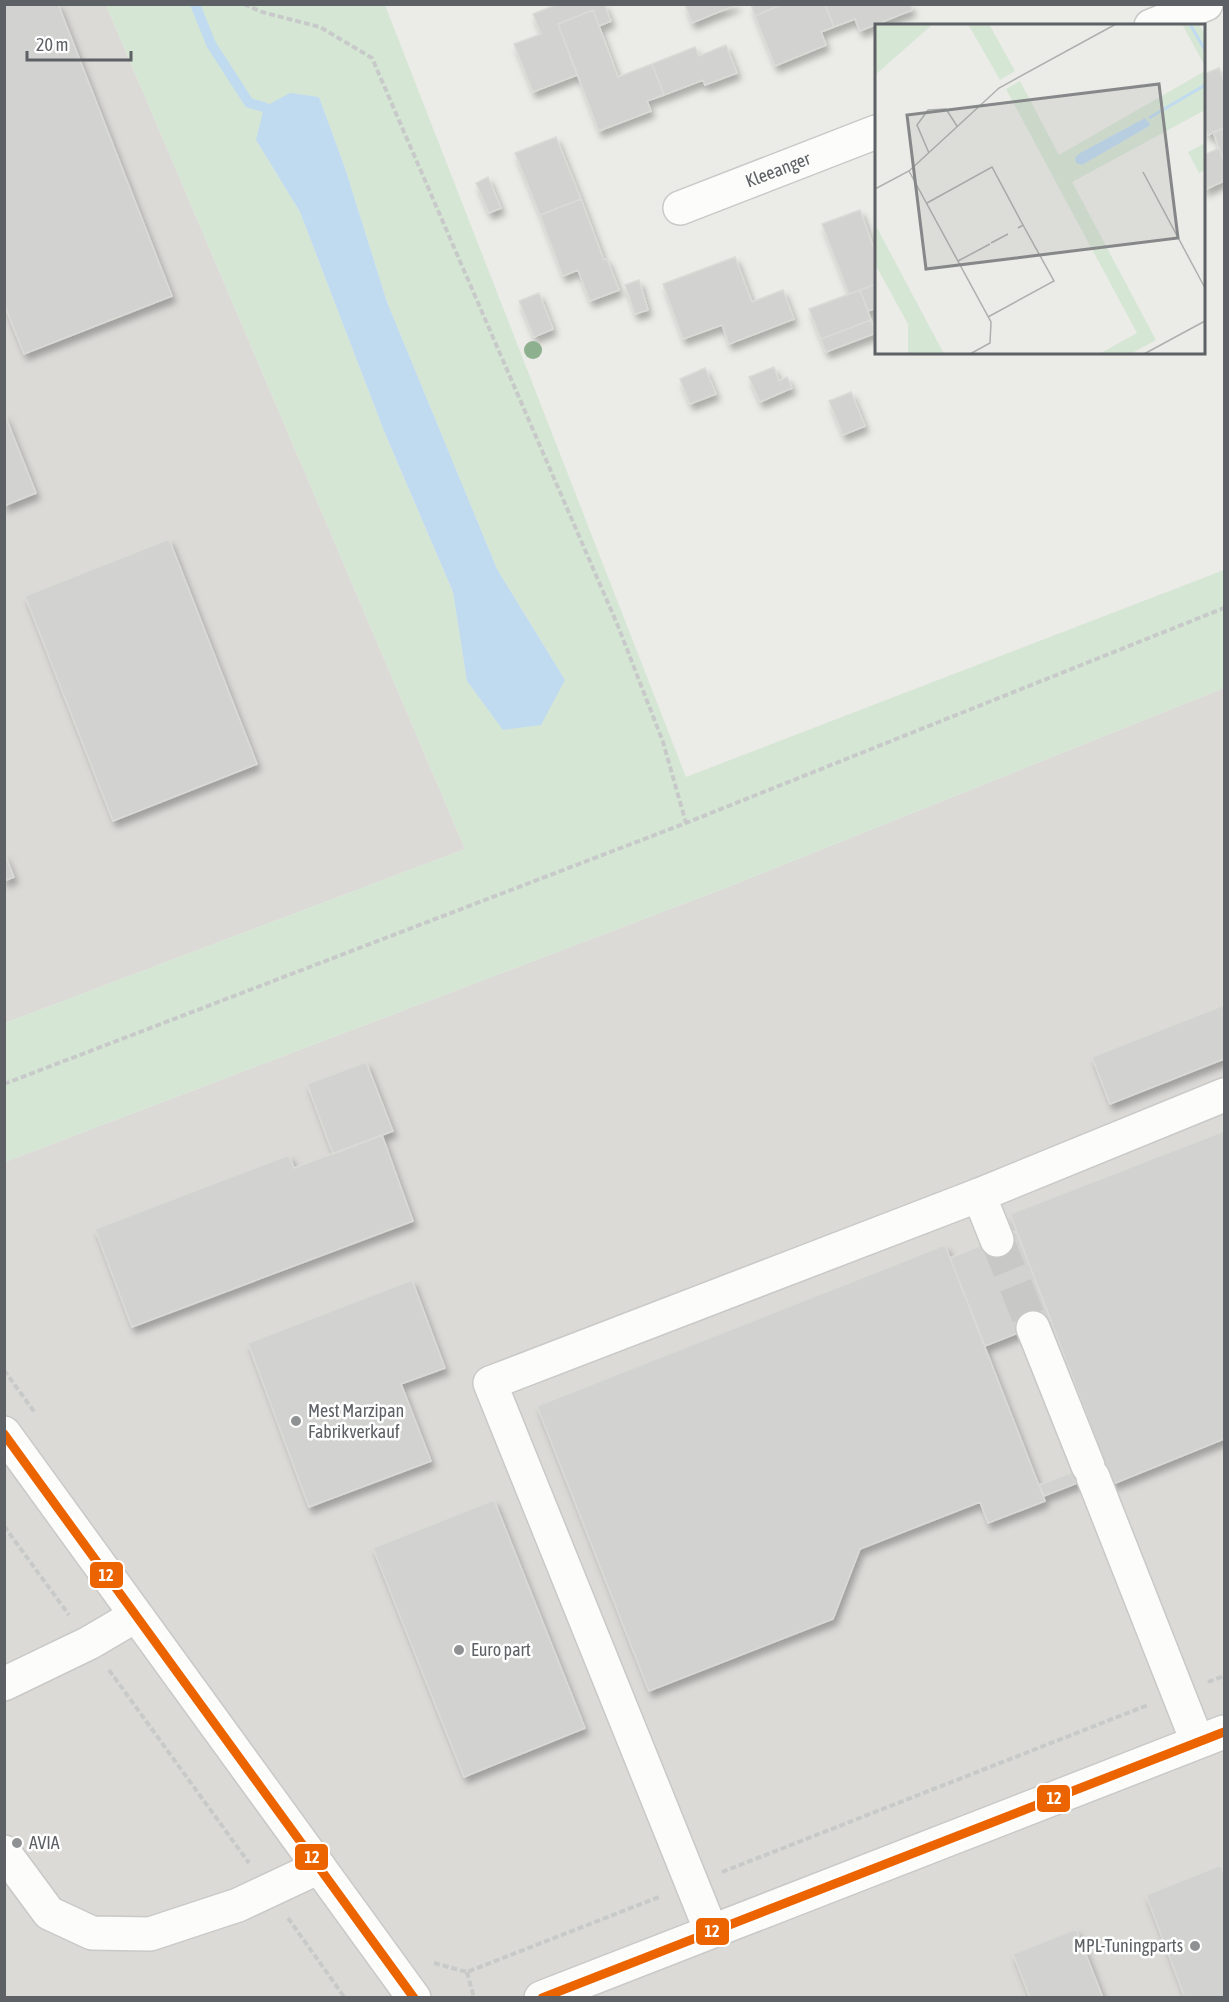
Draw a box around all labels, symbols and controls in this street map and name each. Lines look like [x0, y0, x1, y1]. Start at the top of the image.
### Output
scale bar [27, 24, 130, 62]
inset map [875, 24, 1205, 354]
text: 20 m [36, 34, 68, 55]
street label: Kleeanger [742, 147, 814, 192]
place label: Mest Marzipan Fabrikverkauf [308, 1400, 404, 1442]
marker: Mest Marzipan Fabrikverkauf [289, 1414, 303, 1428]
line badge: 12 [89, 1561, 124, 1589]
text: 12 [98, 1566, 114, 1584]
place label: Euro part [471, 1639, 531, 1660]
marker: Euro part [452, 1643, 466, 1657]
line badge: 12 [1036, 1784, 1071, 1813]
text: 12 [1046, 1789, 1062, 1807]
place label: AVIA [29, 1832, 60, 1853]
marker: AVIA [10, 1836, 24, 1850]
line badge: 12 [294, 1843, 329, 1871]
text: 12 [304, 1848, 320, 1866]
line badge: 12 [695, 1917, 730, 1946]
text: 12 [704, 1922, 720, 1940]
place label: MPL-Tuningparts [1074, 1935, 1183, 1956]
marker: MPL-Tuningparts [1188, 1939, 1202, 1953]

